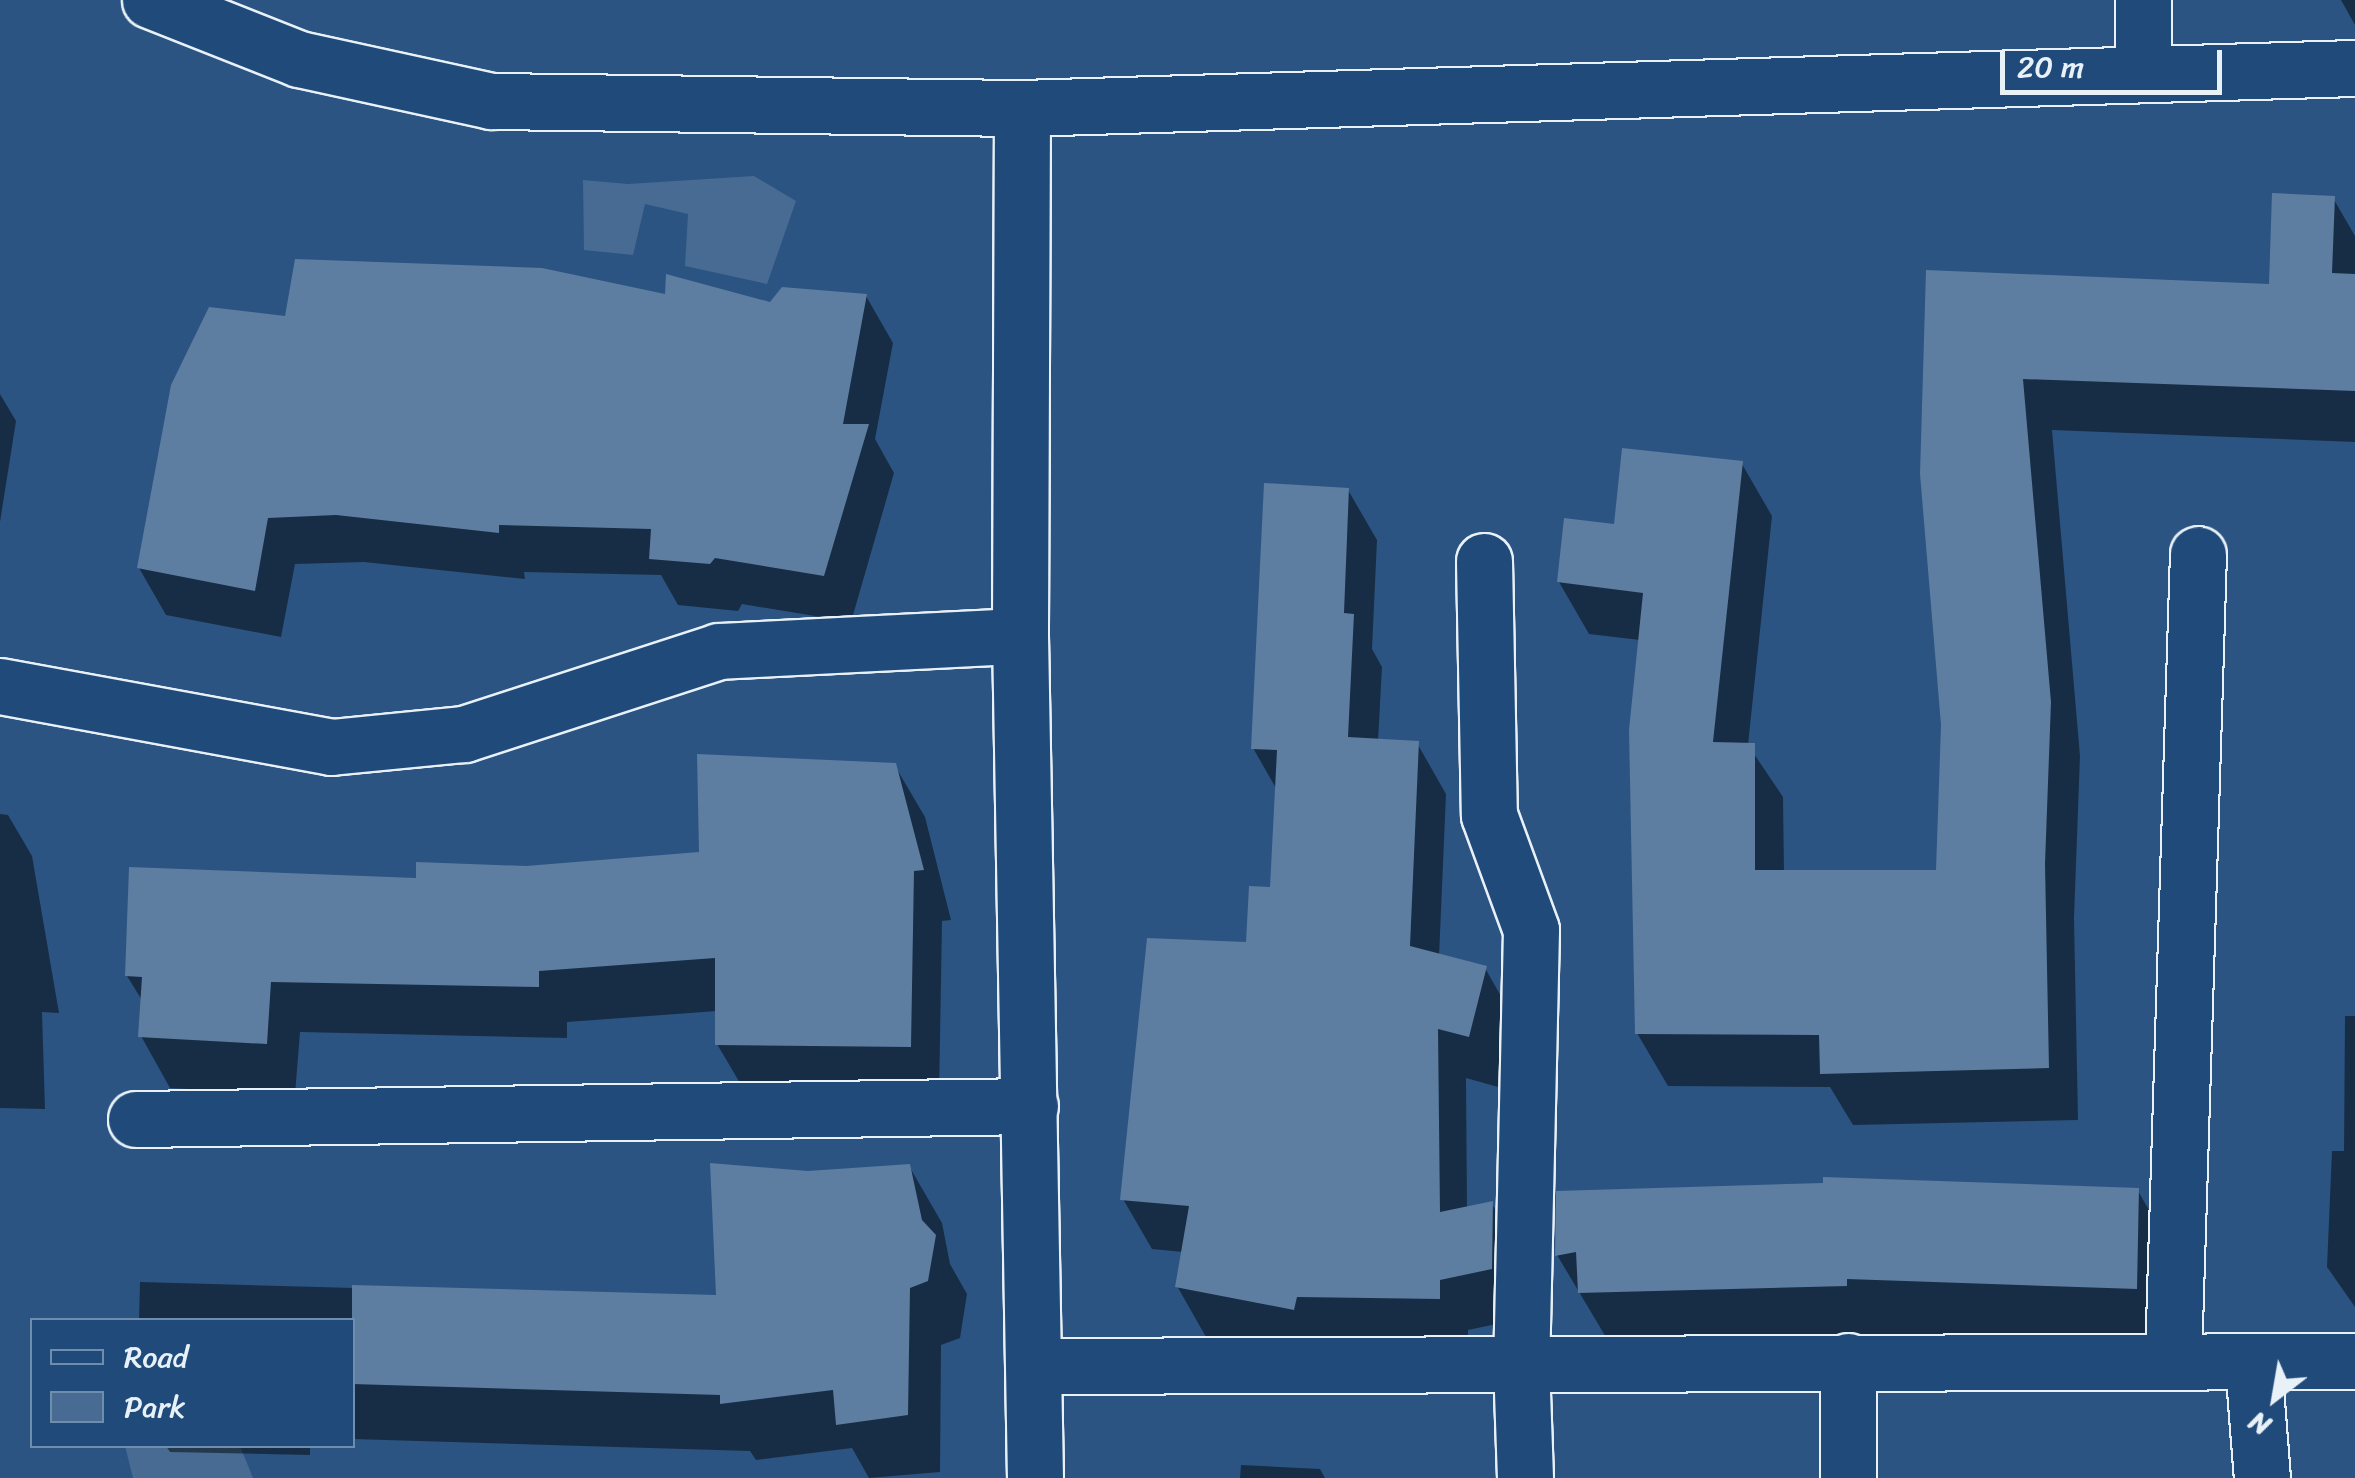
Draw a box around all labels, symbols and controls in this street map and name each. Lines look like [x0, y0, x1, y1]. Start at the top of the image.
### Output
scale bar [2005, 30, 2228, 92]
text: 20 m [2017, 40, 2084, 94]
legend [30, 1318, 355, 1448]
text: Road [124, 1330, 188, 1384]
north arrow [2225, 1348, 2325, 1448]
text: Park [124, 1380, 186, 1434]
text: N [2238, 1398, 2280, 1450]

